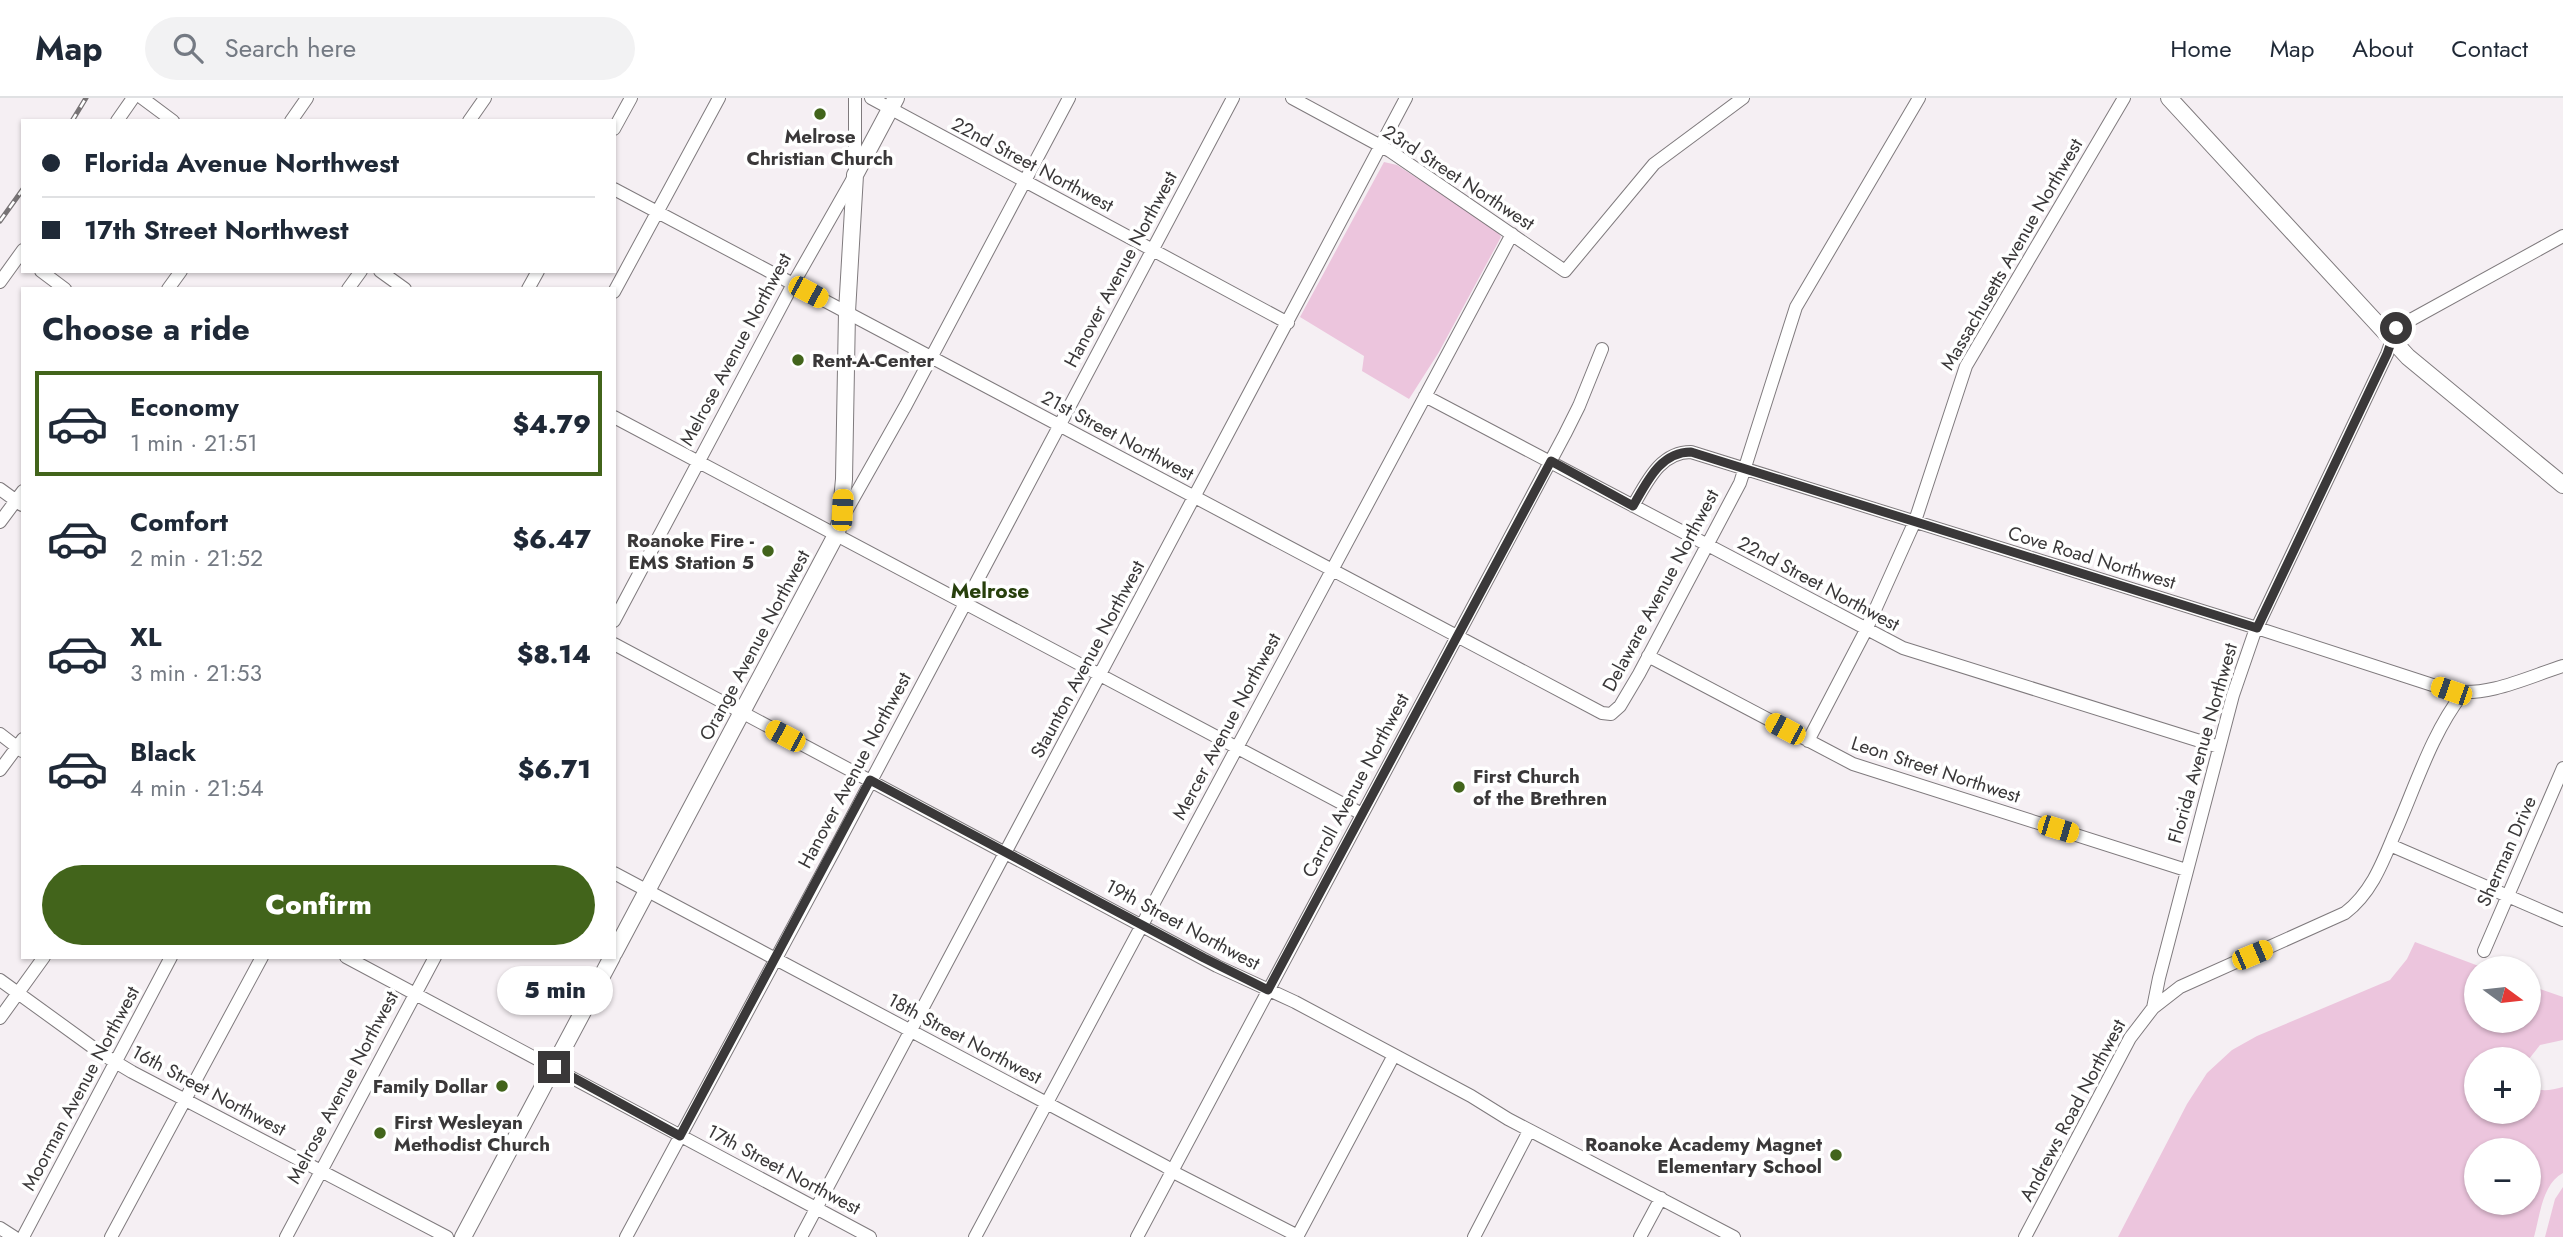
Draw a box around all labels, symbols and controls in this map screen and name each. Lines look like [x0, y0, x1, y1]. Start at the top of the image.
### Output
search box [145, 17, 635, 80]
text: Map [35, 25, 103, 72]
icon: search [169, 29, 207, 67]
text: Search here [225, 29, 356, 67]
text: Home [2170, 31, 2232, 66]
text: Map [2270, 31, 2314, 66]
text: About [2352, 31, 2413, 66]
text: Contact [2451, 31, 2528, 66]
marker: Melrose Christian Church [812, 106, 828, 122]
street label: 22nd Street Northwest [947, 110, 1119, 219]
street label: 23rd Street Northwest [1378, 118, 1540, 237]
place label: Melrose Christian Church [747, 123, 893, 172]
street label: Massachusetts Avenue Northwest [1934, 133, 2089, 375]
text: Florida Avenue Northwest [84, 144, 399, 182]
street label: Hanover Avenue Northwest [1057, 166, 1184, 372]
text: 17th Street Northwest [84, 211, 348, 249]
street label: Melrose Avenue Northwest [673, 248, 798, 450]
car [785, 273, 832, 311]
text: Choose a ride [42, 306, 250, 352]
route start [2380, 312, 2412, 344]
place label: Rent-A-Center [812, 347, 935, 374]
marker: Rent-A-Center [790, 352, 806, 368]
street label: 21st Street Northwest [1037, 384, 1199, 487]
text: Economy [130, 388, 239, 426]
icon: car [46, 392, 109, 455]
text: $4.79 [513, 405, 591, 443]
text: 1 min · 21:51 [130, 426, 258, 460]
street label: Delaware Avenue Northwest [1596, 484, 1725, 696]
car [831, 488, 854, 532]
text: Comfort [130, 503, 228, 541]
icon: car [46, 507, 109, 570]
street label: Cove Road Northwest [2005, 519, 2179, 596]
text: $6.47 [513, 520, 591, 558]
place label: Roanoke Fire - EMS Station 5 [627, 527, 755, 576]
street label: 22nd Street Northwest [1733, 529, 1905, 638]
text: 2 min · 21:52 [130, 541, 263, 575]
marker: Roanoke Fire - EMS Station 5 [760, 543, 776, 559]
street label: Orange Avenue Northwest [693, 545, 816, 745]
street label: Staunton Avenue Northwest [1024, 555, 1151, 763]
district label: Melrose [951, 576, 1029, 606]
text: XL [130, 618, 162, 656]
icon: car [46, 622, 109, 685]
street label: Mercer Avenue Northwest [1166, 628, 1287, 824]
text: $8.14 [517, 635, 591, 673]
street label: Florida Avenue Northwest [2161, 640, 2244, 846]
text: 3 min · 21:53 [130, 656, 262, 690]
street label: Hanover Avenue Northwest [791, 667, 918, 873]
car [2428, 674, 2475, 708]
street label: Carroll Avenue Northwest [1295, 688, 1416, 882]
car [1762, 710, 1809, 748]
car [762, 717, 809, 755]
street label: Leon Street Northwest [1848, 729, 2024, 810]
text: Black [130, 733, 196, 771]
icon: car [46, 737, 109, 800]
text: $6.71 [518, 750, 591, 788]
place label: First Church of the Brethren [1473, 763, 1607, 812]
text: 4 min · 21:54 [130, 771, 264, 805]
marker: First Church of the Brethren [1451, 779, 1467, 795]
street label: Sherman Drive [2470, 791, 2543, 911]
car [2035, 813, 2082, 845]
button: Confirm [42, 865, 595, 945]
street label: 19th Street Northwest [1101, 872, 1265, 977]
car [2229, 937, 2276, 973]
north arrow [2464, 956, 2541, 1032]
map controls [2464, 956, 2541, 1215]
callout: 5 min [496, 965, 612, 1014]
text: 5 min [524, 973, 586, 1007]
street label: Moorman Avenue Northwest [15, 981, 146, 1195]
street label: Melrose Avenue Northwest [280, 986, 405, 1188]
street label: 18th Street Northwest [883, 986, 1047, 1091]
street label: Andrews Road Northwest [2013, 1014, 2132, 1206]
street label: 16th Street Northwest [127, 1038, 291, 1143]
button: + [2464, 1047, 2541, 1124]
route end [538, 1051, 570, 1083]
place label: Family Dollar [373, 1073, 488, 1100]
marker: Family Dollar [494, 1078, 510, 1094]
place label: First Wesleyan Methodist Church [394, 1109, 550, 1158]
street label: 17th Street Northwest [702, 1117, 866, 1222]
marker: First Wesleyan Methodist Church [372, 1125, 388, 1141]
place label: Roanoke Academy Magnet Elementary School [1585, 1131, 1822, 1180]
button: − [2464, 1138, 2541, 1215]
marker: Roanoke Academy Magnet Elementary School [1828, 1147, 1844, 1163]

